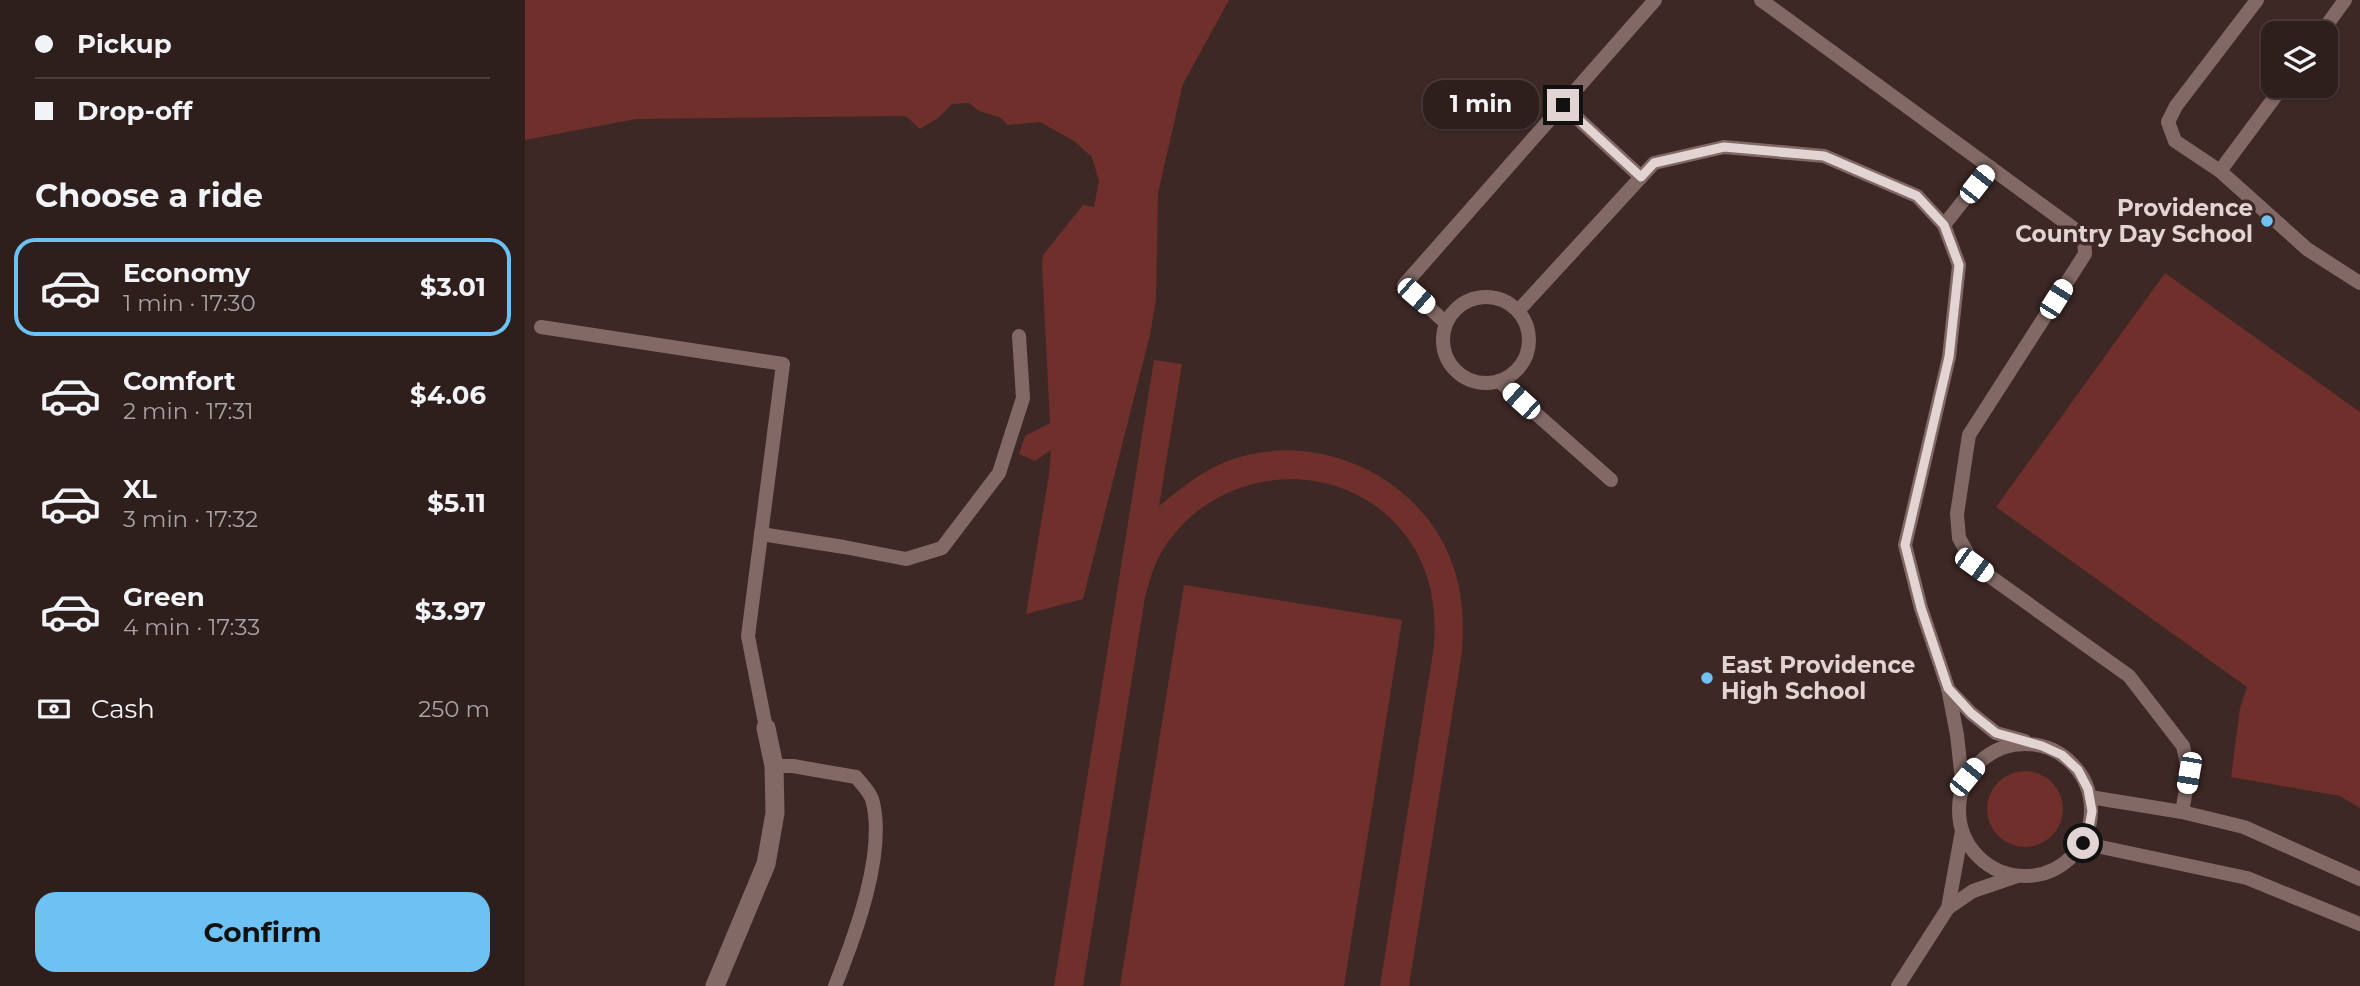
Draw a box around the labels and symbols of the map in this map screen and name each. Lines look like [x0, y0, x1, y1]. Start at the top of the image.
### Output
callout: 1 min [1423, 80, 1539, 130]
route end [1547, 89, 1579, 121]
car [1956, 161, 1999, 207]
place label: Providence Country Day School [2015, 194, 2253, 248]
marker: Providence Country Day School [2259, 213, 2275, 229]
car [1394, 274, 1439, 318]
car [2036, 276, 2077, 322]
car [1499, 379, 1544, 423]
car [1951, 544, 1998, 586]
place label: East Providence High School [1721, 651, 1915, 705]
marker: East Providence High School [1699, 670, 1715, 686]
car [2176, 750, 2203, 796]
car [1946, 754, 1989, 800]
route start [2067, 827, 2099, 859]

